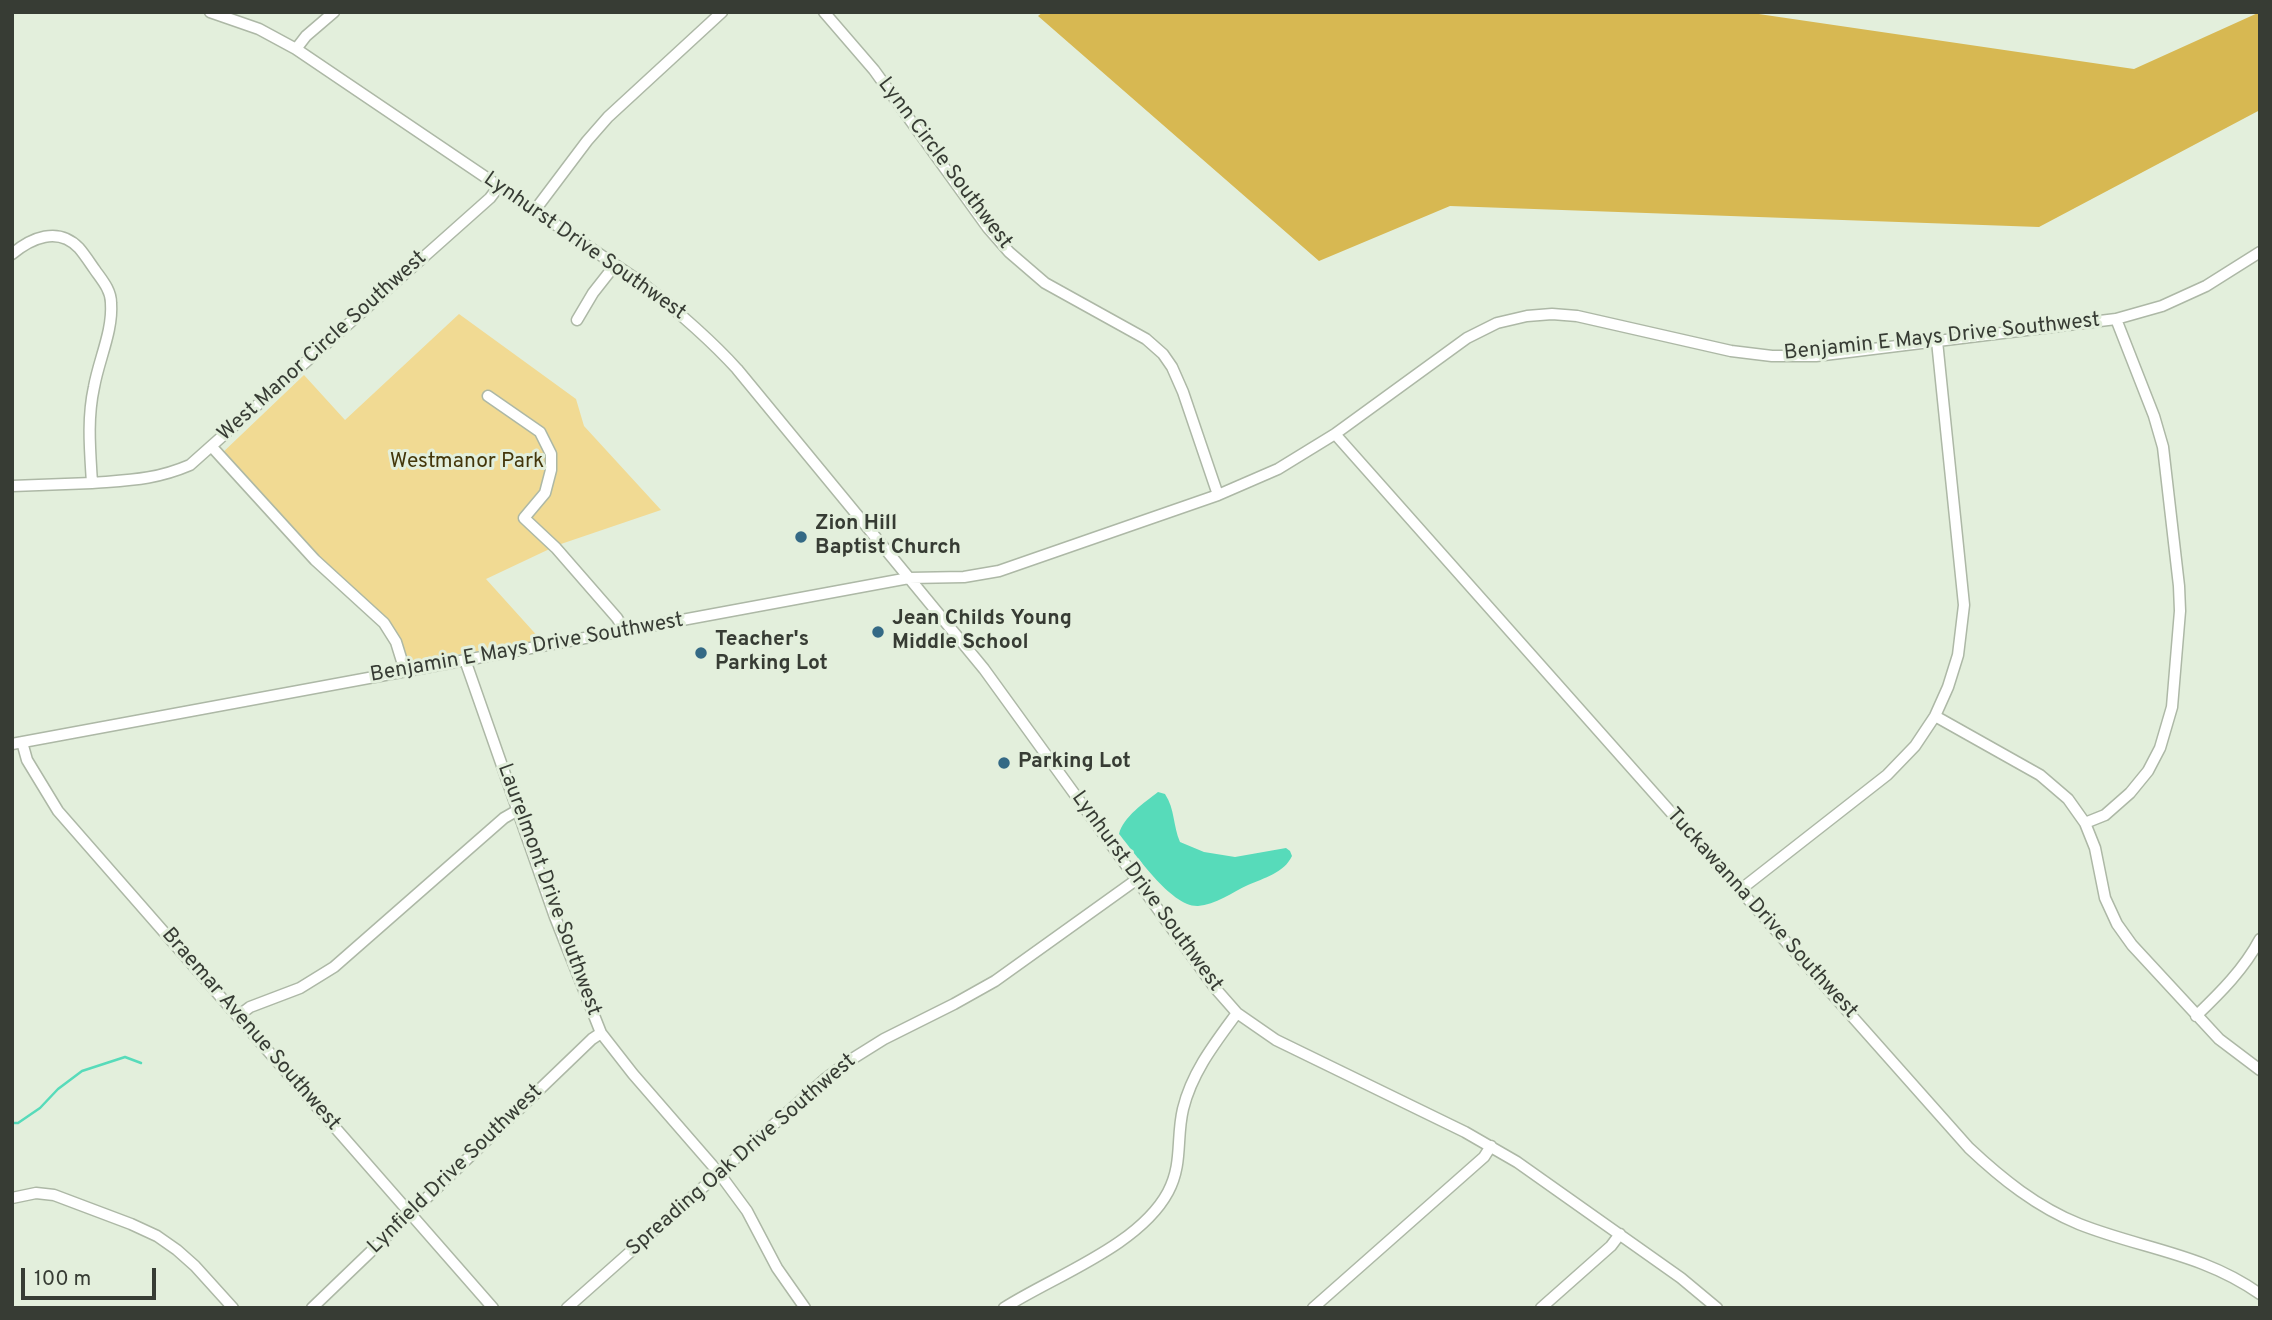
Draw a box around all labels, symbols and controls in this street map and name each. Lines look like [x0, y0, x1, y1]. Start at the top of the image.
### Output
street label: Lynn Circle Southwest [871, 73, 1017, 255]
street label: Lynhurst Drive Southwest [478, 167, 690, 327]
street label: West Manor Circle Southwest [213, 247, 433, 447]
street label: Benjamin E Mays Drive Southwest [1783, 309, 2101, 367]
park label: Westmanor Park [390, 450, 544, 476]
place label: Zion Hill Baptist Church [815, 512, 961, 562]
marker: Zion Hill Baptist Church [793, 529, 809, 545]
place label: Jean Childs Young Middle School [892, 607, 1072, 657]
street label: Benjamin E Mays Drive Southwest [368, 609, 686, 689]
marker: Jean Childs Young Middle School [870, 624, 886, 640]
place label: Teacher's Parking Lot [715, 628, 828, 678]
marker: Teacher's Parking Lot [693, 645, 709, 661]
place label: Parking Lot [1018, 750, 1131, 776]
marker: Parking Lot [996, 755, 1012, 771]
street label: Laurelmont Drive Southwest [491, 761, 605, 1019]
street label: Lynhurst Drive Southwest [1065, 787, 1227, 997]
street label: Tuckawanna Drive Southwest [1660, 804, 1862, 1024]
street label: Braemar Avenue Southwest [155, 924, 345, 1136]
street label: Spreading Oak Drive Southwest [622, 1049, 862, 1263]
street label: Lynfield Drive Southwest [363, 1080, 549, 1260]
scale bar [24, 1254, 159, 1298]
text: 100 m [34, 1266, 91, 1293]

